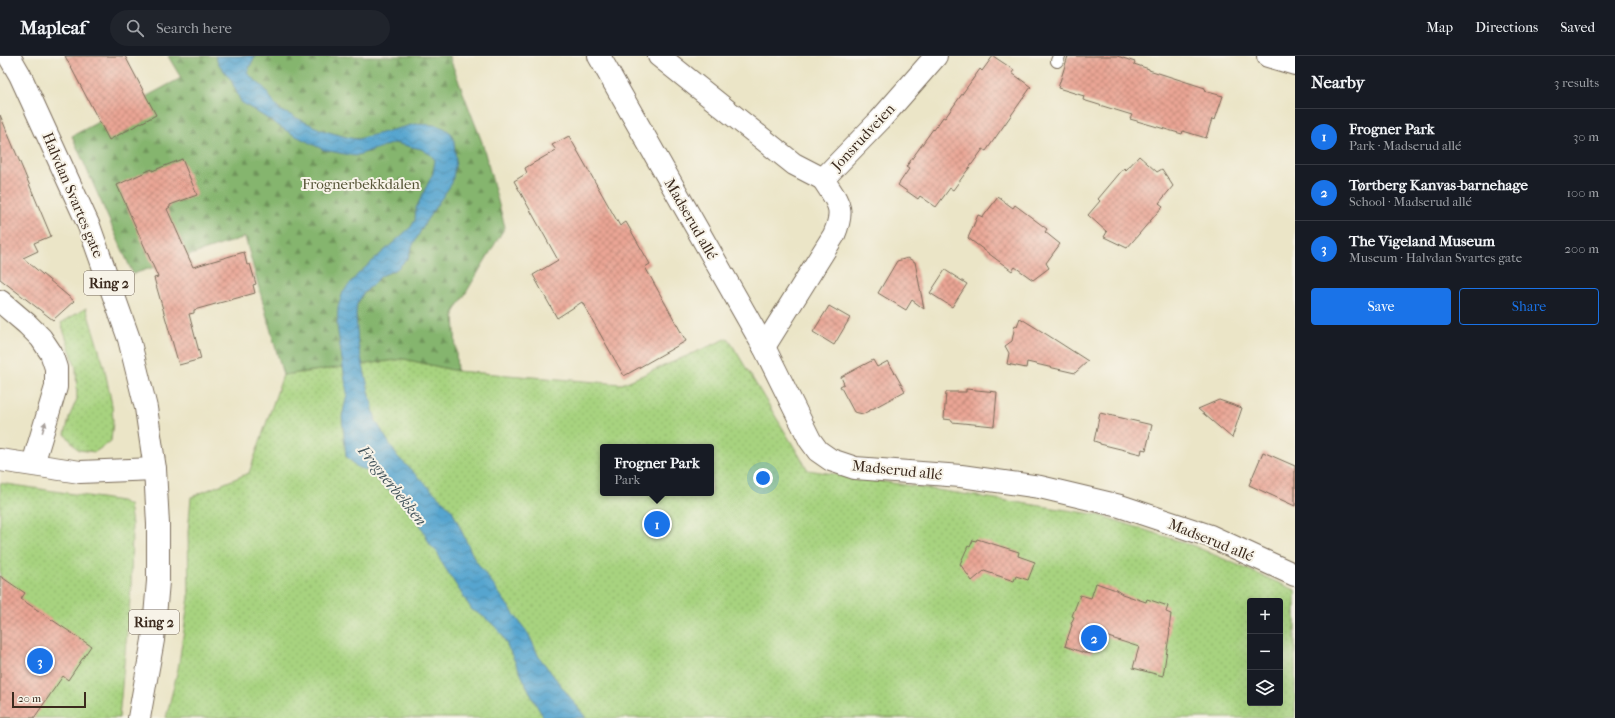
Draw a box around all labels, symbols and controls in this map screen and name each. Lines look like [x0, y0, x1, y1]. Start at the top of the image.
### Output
search box [110, 10, 390, 46]
text: Mapleaf [20, 17, 86, 39]
icon: search [124, 17, 146, 39]
text: Search here [156, 19, 232, 37]
text: Map [1426, 19, 1453, 36]
text: Directions [1475, 19, 1538, 36]
text: Saved [1560, 19, 1595, 36]
text: Nearby [1311, 72, 1365, 92]
text: 3 results [1554, 75, 1599, 90]
street label: Jonsrudveien [827, 100, 899, 175]
text: Frogner Park [1349, 120, 1435, 138]
text: 1 [1322, 129, 1326, 144]
text: 30 m [1573, 129, 1599, 144]
street label: Halvdan Svartes gate [38, 130, 108, 261]
text: Park · Madserud allé [1349, 138, 1462, 153]
park label: Frognerbekkdalen [302, 175, 420, 193]
street label: Madserud allé [661, 175, 722, 263]
text: Tørtberg Kanvas-barnehage [1349, 176, 1528, 194]
text: 2 [1321, 185, 1327, 200]
text: 100 m [1566, 185, 1599, 200]
text: School · Madserud allé [1349, 194, 1472, 209]
text: The Vigeland Museum [1349, 232, 1495, 250]
text: 3 [1321, 241, 1327, 256]
text: 200 m [1564, 241, 1599, 256]
text: Museum · Halvdan Svartes gate [1349, 250, 1522, 265]
road number: Ring 2 [84, 271, 134, 295]
button: Save [1311, 288, 1451, 325]
button: Share [1459, 288, 1599, 325]
one-way arrow [41, 420, 47, 432]
water label: Frognerbekken [354, 440, 431, 529]
popup [600, 444, 714, 496]
text: Frogner Park [614, 454, 700, 472]
street label: Madserud allé [851, 456, 944, 484]
your location [753, 468, 773, 488]
text: Park [614, 472, 640, 487]
pin: 1 [644, 509, 670, 539]
street label: Madserud allé [1166, 515, 1257, 566]
map controls [1247, 598, 1283, 706]
button: + [1247, 598, 1283, 634]
road number: Ring 2 [129, 610, 179, 634]
pin: 2 [1081, 623, 1107, 653]
button: − [1247, 634, 1283, 670]
pin: 3 [27, 646, 53, 676]
button: layers [1247, 670, 1283, 706]
scale bar [12, 690, 86, 709]
text: 20 m [18, 692, 41, 705]

